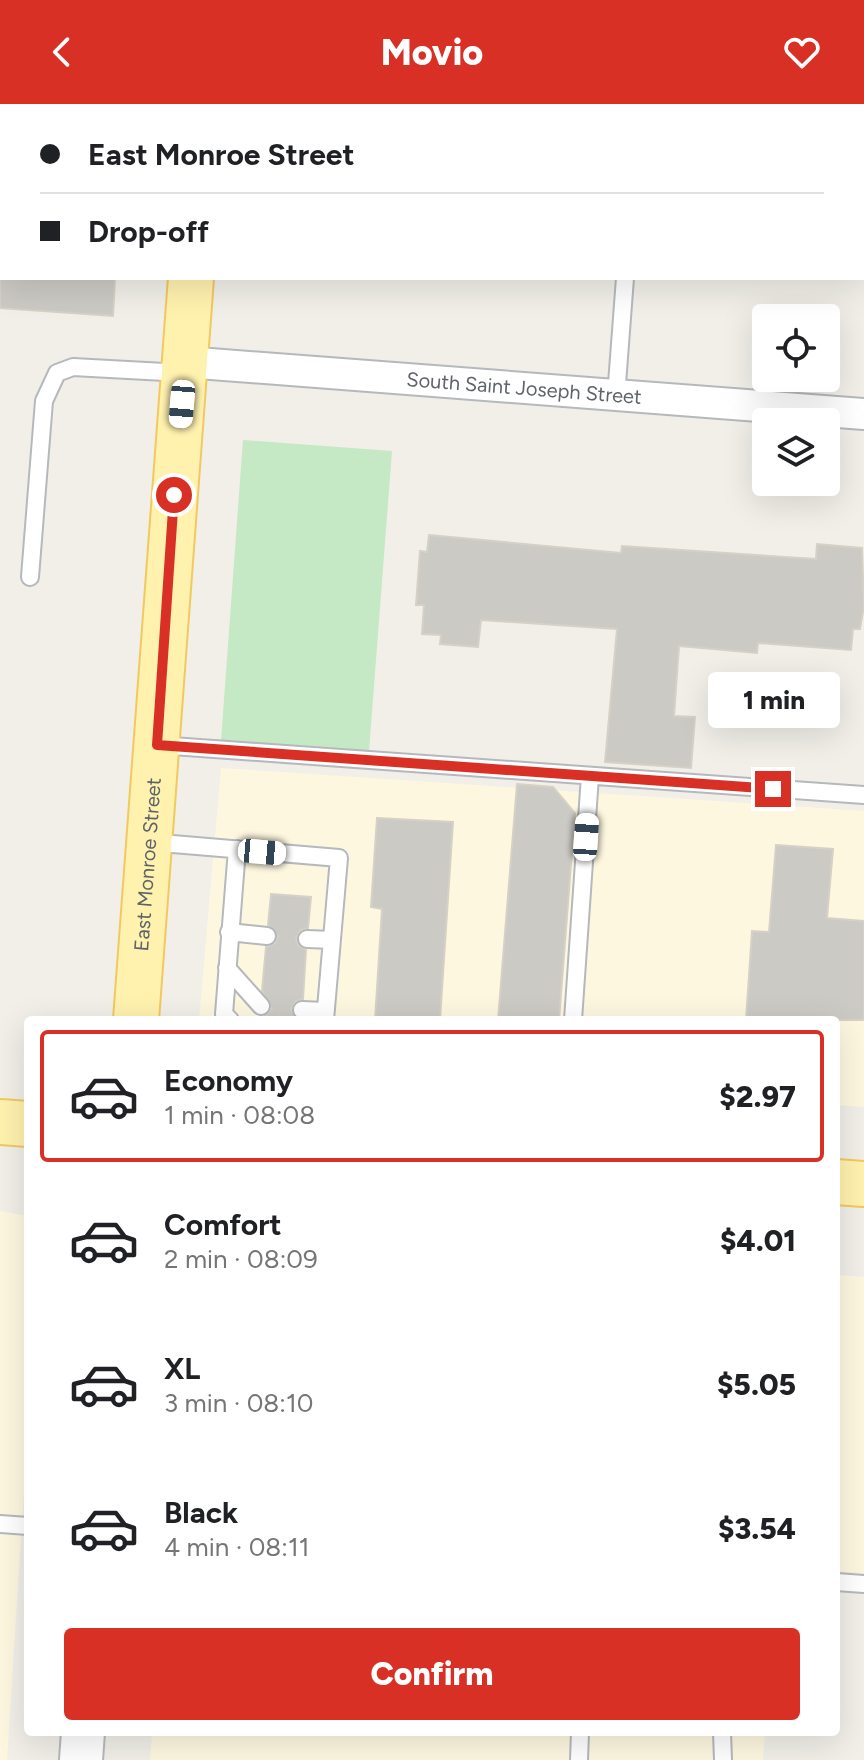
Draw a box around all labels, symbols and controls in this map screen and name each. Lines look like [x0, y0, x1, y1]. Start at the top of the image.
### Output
icon: back [40, 30, 84, 74]
icon: heart [780, 30, 824, 74]
text: Movio [381, 31, 483, 74]
text: East Monroe Street [88, 136, 355, 173]
text: Drop-off [88, 213, 209, 250]
map controls [752, 304, 840, 496]
button: locate [752, 304, 840, 392]
street label: South Saint Joseph Street [406, 367, 642, 409]
car [168, 379, 196, 429]
button: layers [752, 408, 840, 496]
route start [156, 477, 192, 513]
callout: 1 min [707, 673, 839, 729]
text: 1 min [743, 684, 805, 716]
route end [755, 771, 791, 807]
street label: East Monroe Street [129, 777, 166, 952]
car [572, 812, 600, 862]
car [237, 838, 287, 866]
icon: car [68, 1060, 140, 1132]
text: Economy [164, 1062, 293, 1099]
text: $2.97 [719, 1078, 796, 1115]
text: 1 min · 08:08 [164, 1099, 315, 1131]
icon: car [68, 1204, 140, 1276]
text: Comfort [164, 1206, 282, 1243]
text: $4.01 [720, 1222, 796, 1259]
text: 2 min · 08:09 [164, 1243, 318, 1275]
icon: car [68, 1348, 140, 1420]
text: XL [164, 1350, 200, 1387]
text: $5.05 [717, 1366, 796, 1403]
text: 3 min · 08:10 [164, 1387, 313, 1419]
icon: car [68, 1492, 140, 1564]
text: Black [164, 1494, 238, 1531]
text: $3.54 [718, 1510, 796, 1547]
text: 4 min · 08:11 [164, 1531, 309, 1563]
button: Confirm [64, 1628, 800, 1720]

